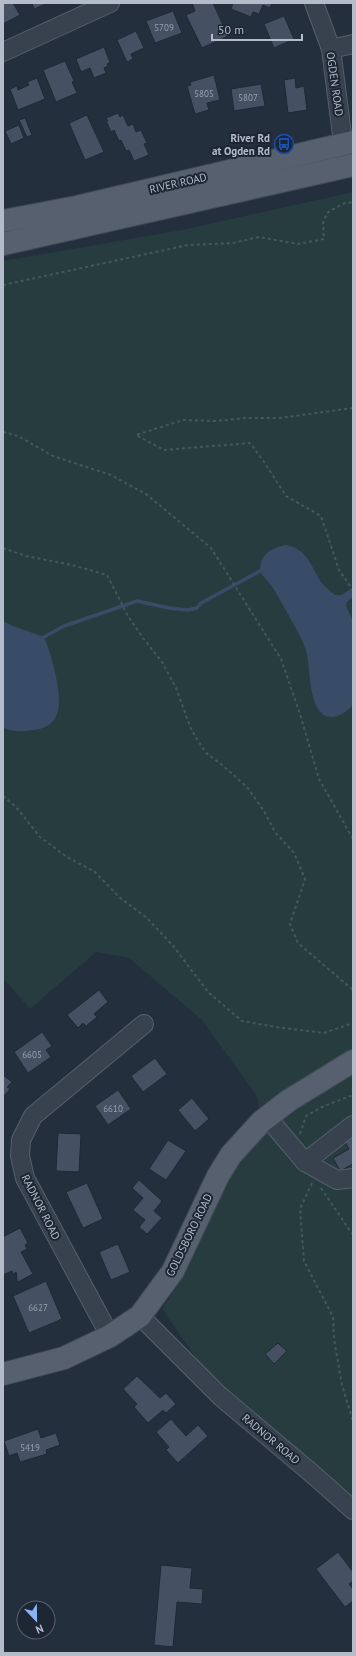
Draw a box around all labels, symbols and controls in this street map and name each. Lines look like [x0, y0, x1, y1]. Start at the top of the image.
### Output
scale bar [212, 16, 302, 42]
house number: 5709 [154, 22, 174, 33]
text: 50 m [218, 22, 244, 37]
street label: OGDEN ROAD [324, 51, 346, 117]
house number: 5805 [194, 88, 214, 99]
house number: 5807 [238, 92, 258, 103]
place label: River Rd at Ogden Rd [212, 131, 270, 158]
bus stop icon: River Rd at Ogden Rd [273, 133, 295, 155]
street label: RIVER ROAD [148, 170, 208, 196]
house number: 6605 [22, 1049, 42, 1060]
house number: 6610 [103, 1103, 123, 1114]
street label: RADNOR ROAD [19, 1172, 63, 1242]
street label: GOLDSBORO ROAD [163, 1191, 215, 1279]
house number: 6627 [28, 1302, 48, 1313]
street label: RADNOR ROAD [239, 1411, 303, 1467]
house number: 5419 [20, 1442, 40, 1453]
north arrow [16, 1600, 56, 1640]
text: N [34, 1621, 46, 1637]

